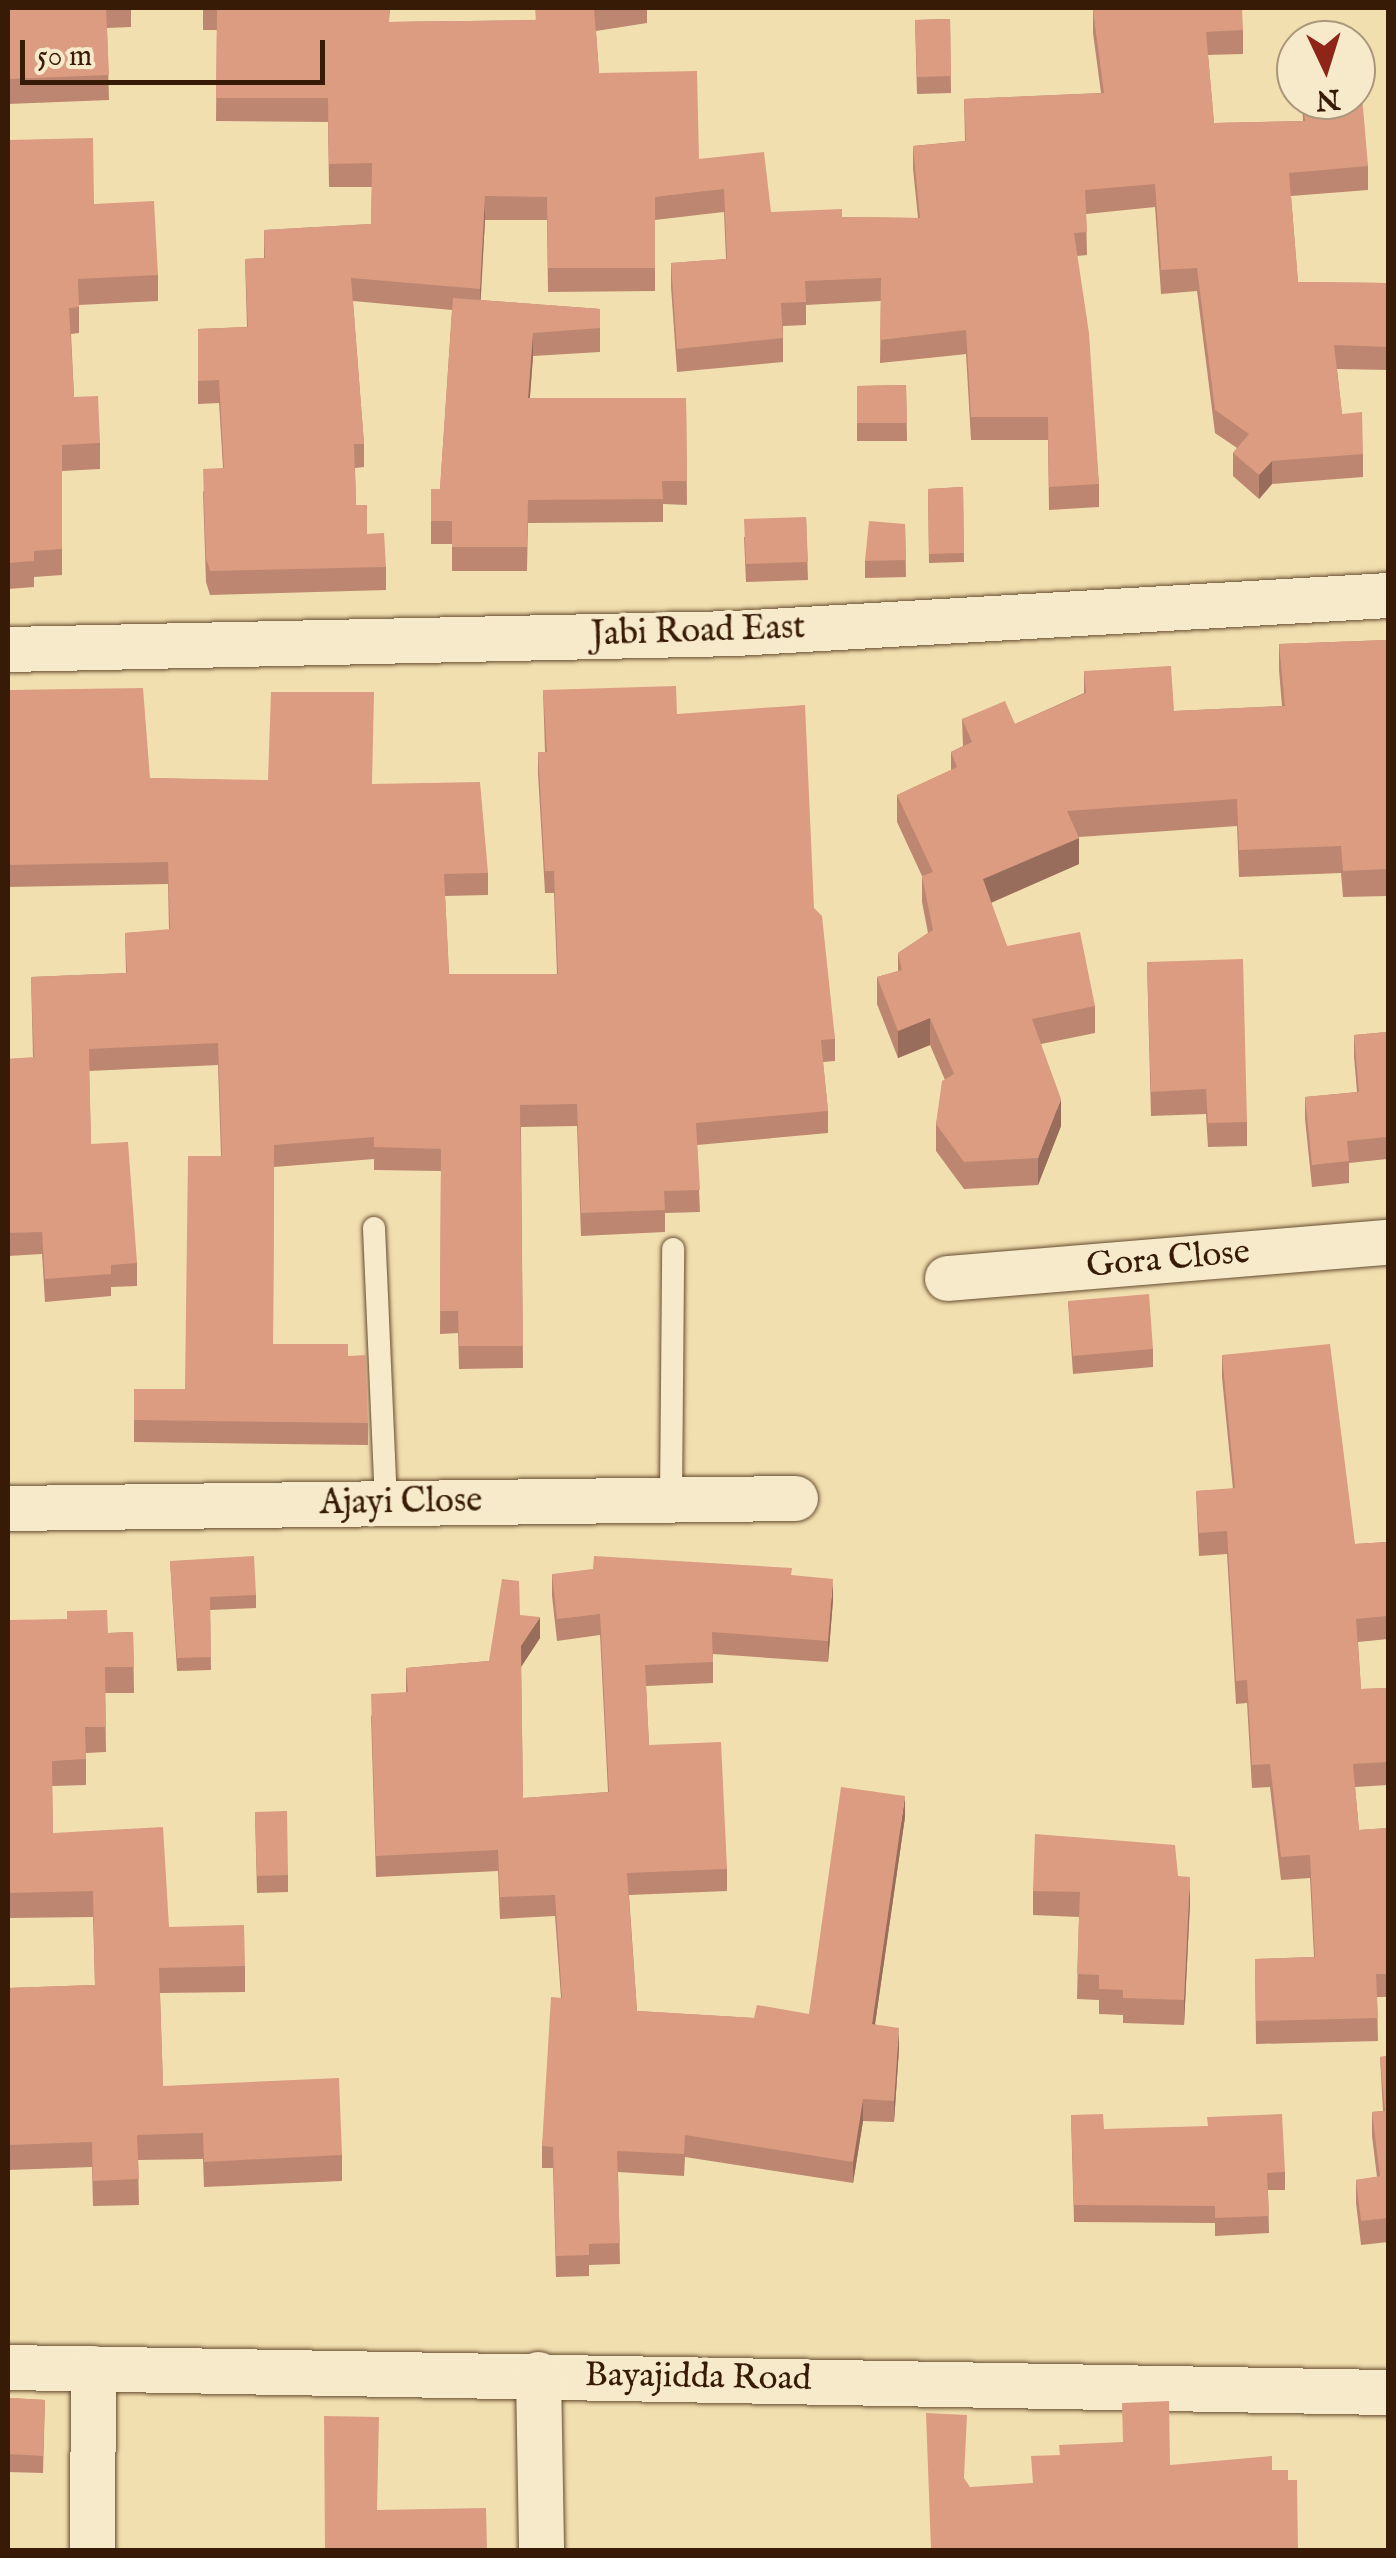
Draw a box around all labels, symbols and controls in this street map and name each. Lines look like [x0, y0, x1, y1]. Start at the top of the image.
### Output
scale bar [25, 20, 330, 82]
north arrow [1276, 20, 1376, 120]
text: 50 m [37, 38, 92, 76]
text: N [1315, 80, 1341, 117]
street label: Jabi Road East [590, 607, 806, 657]
street label: Gora Close [1085, 1232, 1251, 1288]
street label: Ajayi Close [319, 1481, 483, 1525]
street label: Bayajidda Road [584, 2355, 812, 2401]

